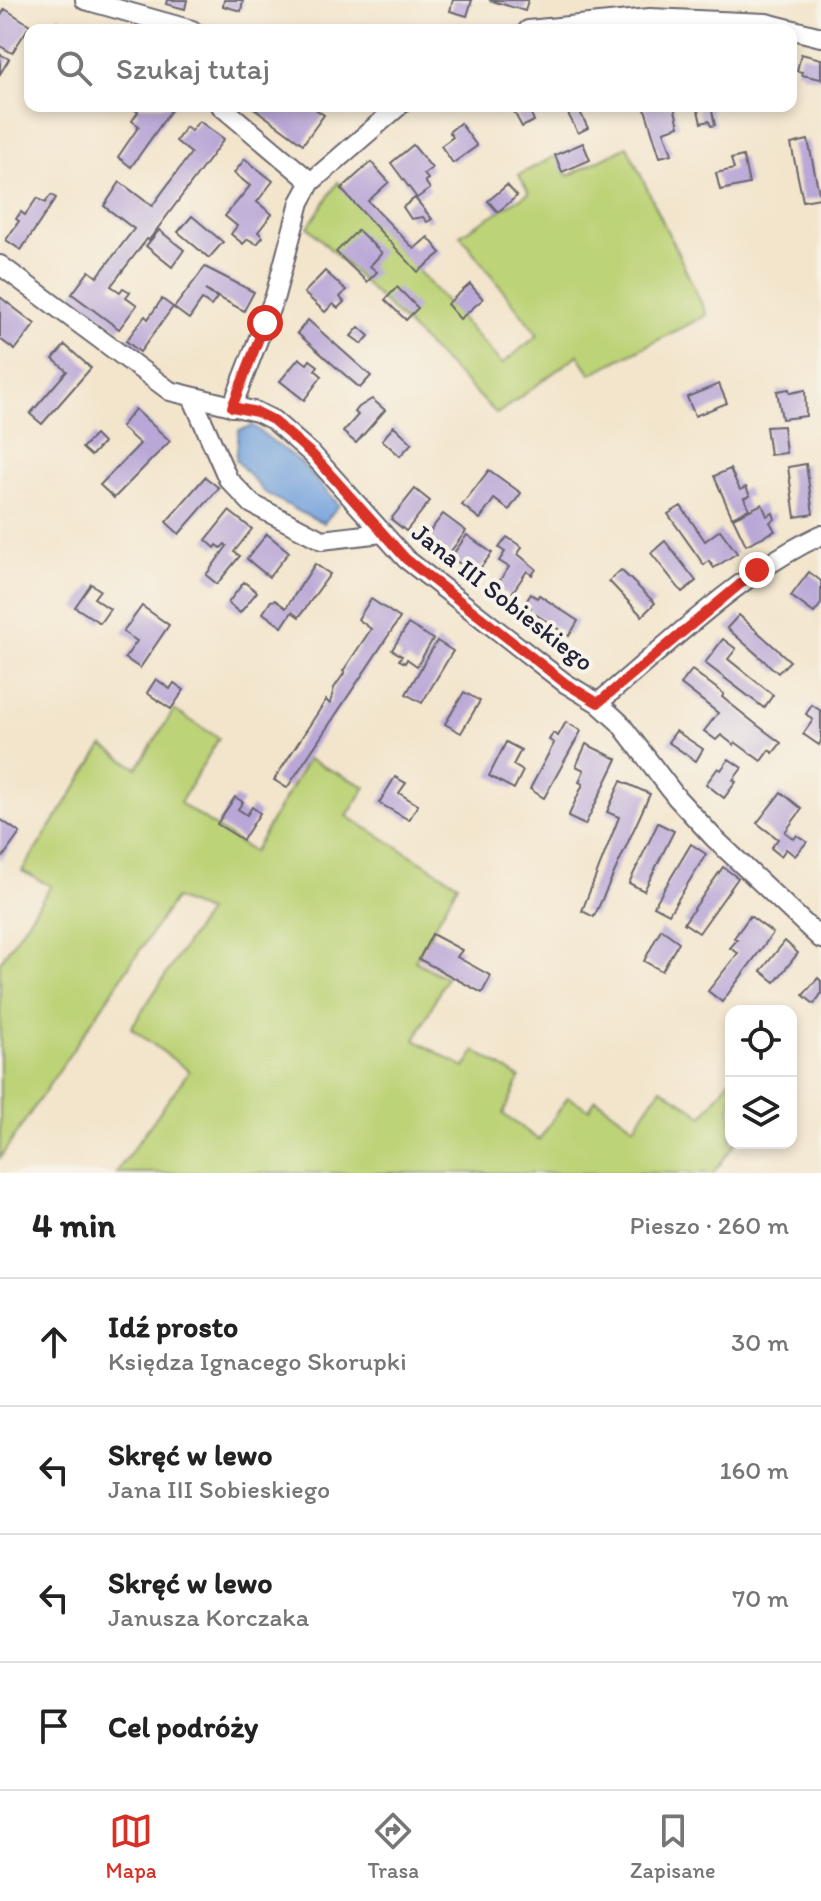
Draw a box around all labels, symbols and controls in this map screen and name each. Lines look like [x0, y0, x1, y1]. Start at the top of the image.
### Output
search box [24, 24, 797, 112]
icon: search [52, 46, 96, 90]
text: Szukaj tutaj [116, 50, 270, 87]
route start [247, 305, 283, 341]
street label: Jana III Sobieskiego [406, 516, 600, 678]
route end [739, 552, 775, 588]
map controls [725, 1005, 797, 1149]
button: locate [725, 1005, 797, 1077]
button: layers [725, 1077, 797, 1149]
text: 4 min [32, 1205, 116, 1246]
text: Pieszo · 260 m [629, 1209, 789, 1241]
text: Idź prosto [108, 1308, 238, 1345]
icon: ahead [32, 1320, 76, 1364]
text: 30 m [731, 1326, 789, 1358]
text: Księdza Ignacego Skorupki [108, 1345, 407, 1377]
text: Skręć w lewo [108, 1436, 272, 1473]
icon: left [32, 1448, 76, 1492]
text: 160 m [719, 1454, 789, 1486]
text: Jana III Sobieskiego [108, 1473, 330, 1505]
text: Skręć w lewo [108, 1564, 272, 1601]
icon: left [32, 1576, 76, 1620]
text: 70 m [732, 1582, 789, 1614]
text: Janusza Korczaka [108, 1601, 309, 1633]
icon: arrive [32, 1704, 76, 1748]
text: Cel podróży [108, 1708, 258, 1745]
tab: Mapa [105, 1809, 157, 1884]
tab: Trasa [368, 1809, 419, 1884]
tab: Zapisane [630, 1809, 716, 1884]

